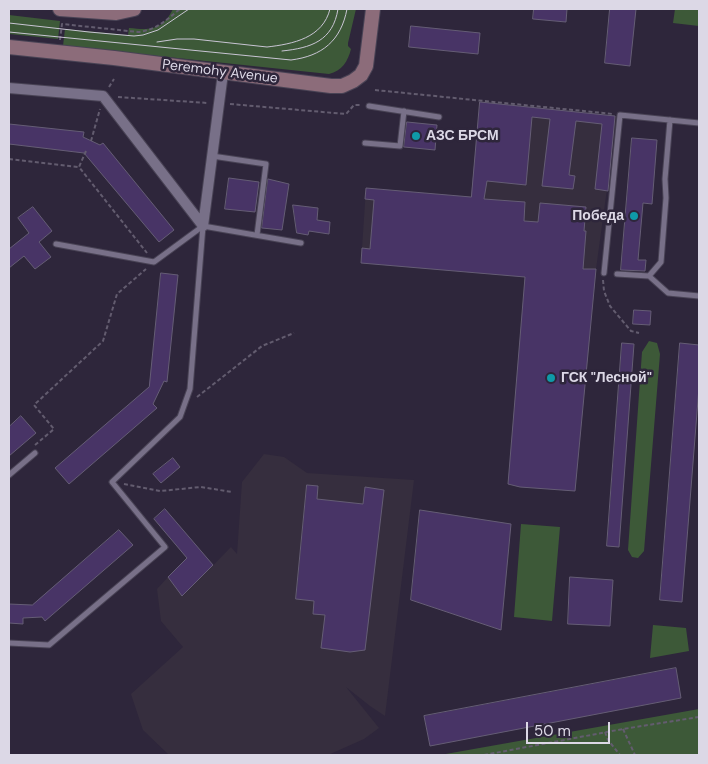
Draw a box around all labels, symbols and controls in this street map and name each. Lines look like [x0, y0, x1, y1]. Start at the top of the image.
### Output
street label: Peremohy Avenue [161, 57, 279, 87]
place label: АЗС БРСМ [426, 128, 499, 144]
marker: АЗС БРСМ [410, 130, 422, 142]
place label: Победа [572, 208, 624, 224]
marker: Победа [628, 210, 640, 222]
place label: ГСК "Лесной" [561, 370, 652, 386]
marker: ГСК "Лесной" [545, 372, 557, 384]
scale bar [528, 712, 612, 744]
text: 50 m [534, 721, 571, 741]

